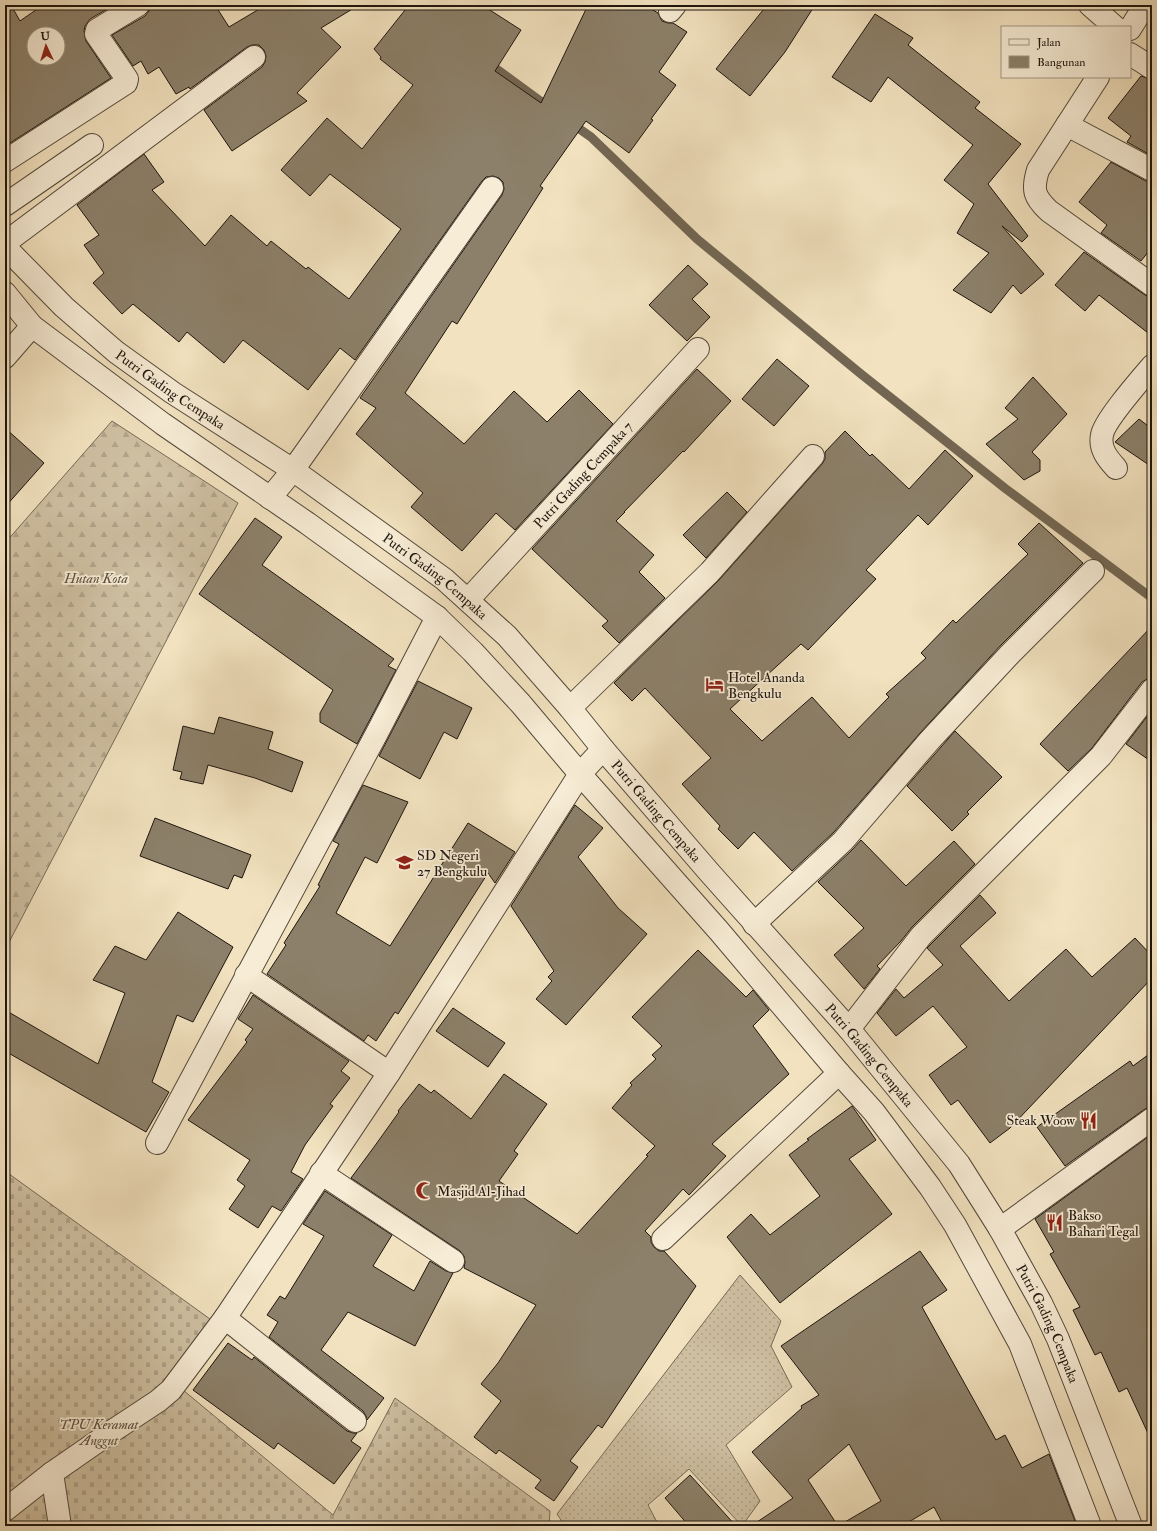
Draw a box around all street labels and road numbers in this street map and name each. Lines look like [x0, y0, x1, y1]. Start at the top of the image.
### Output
street label: Putri Gading Cempaka [112, 346, 229, 433]
street label: Putri Gading Cempaka 7 [530, 417, 636, 532]
street label: Putri Gading Cempaka [379, 529, 491, 623]
street label: Putri Gading Cempaka [608, 756, 705, 866]
street label: Putri Gading Cempaka [822, 1000, 917, 1110]
street label: Putri Gading Cempaka [1013, 1261, 1083, 1385]

